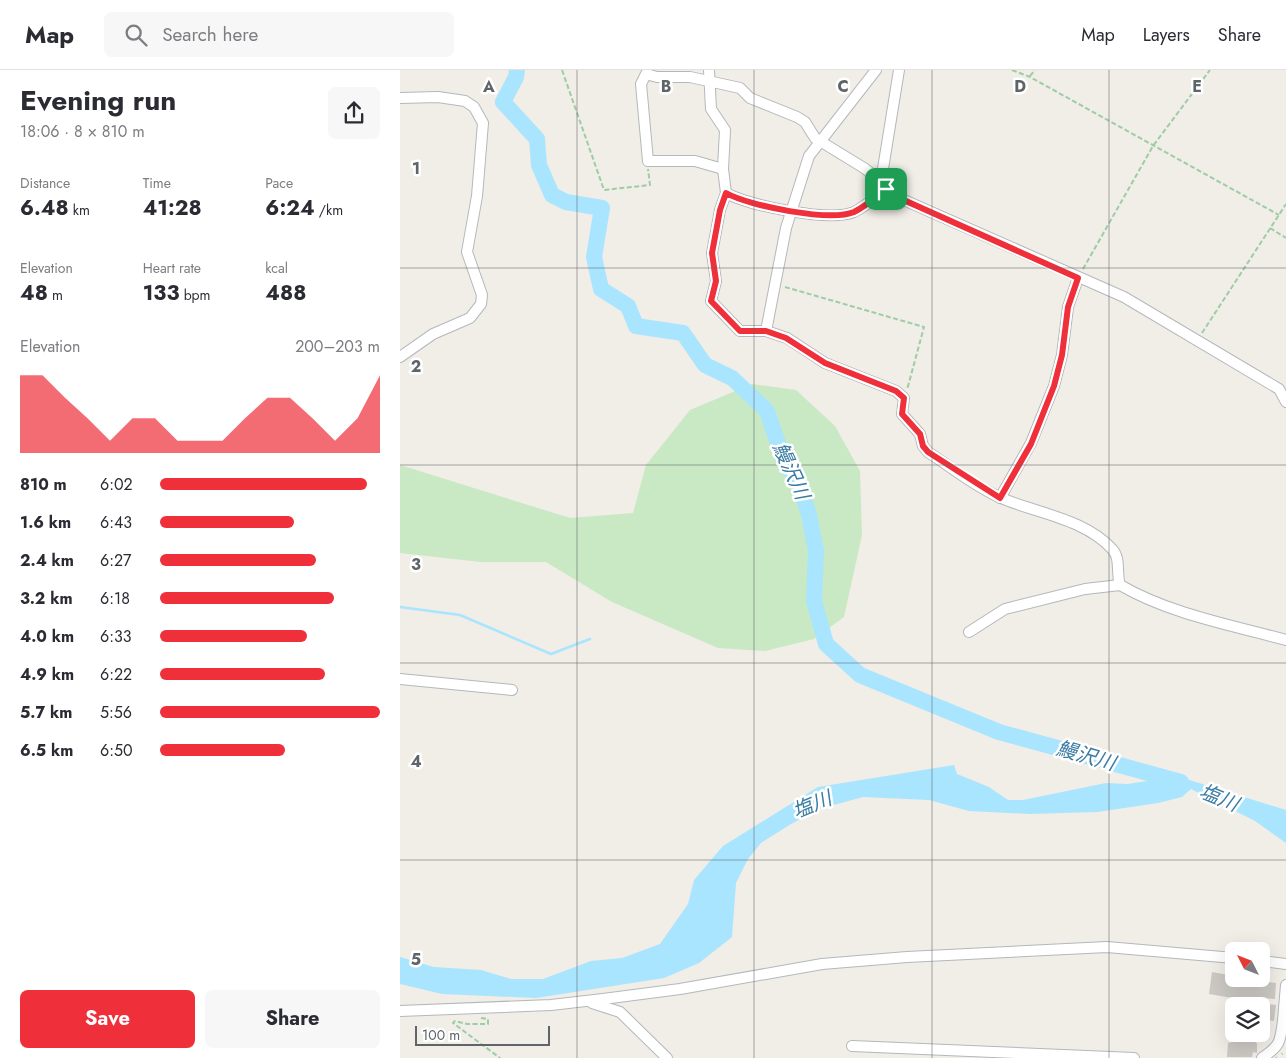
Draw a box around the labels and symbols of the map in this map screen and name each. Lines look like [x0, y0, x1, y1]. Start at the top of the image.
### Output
text: A [482, 75, 495, 98]
text: B [661, 75, 671, 98]
text: C [837, 75, 849, 98]
text: D [1014, 75, 1026, 98]
text: E [1192, 75, 1202, 98]
text: 1 [412, 157, 420, 180]
pin [865, 168, 907, 210]
text: 2 [411, 355, 421, 378]
water label: 鰻沢川 [766, 438, 817, 506]
text: 3 [411, 553, 421, 576]
water label: 鰻沢川 [1053, 734, 1121, 779]
text: 4 [410, 750, 422, 773]
water label: 塩川 [1195, 777, 1245, 820]
water label: 塩川 [788, 783, 838, 826]
north arrow [1225, 942, 1270, 988]
text: 5 [411, 948, 421, 971]
scale bar [415, 1023, 550, 1046]

